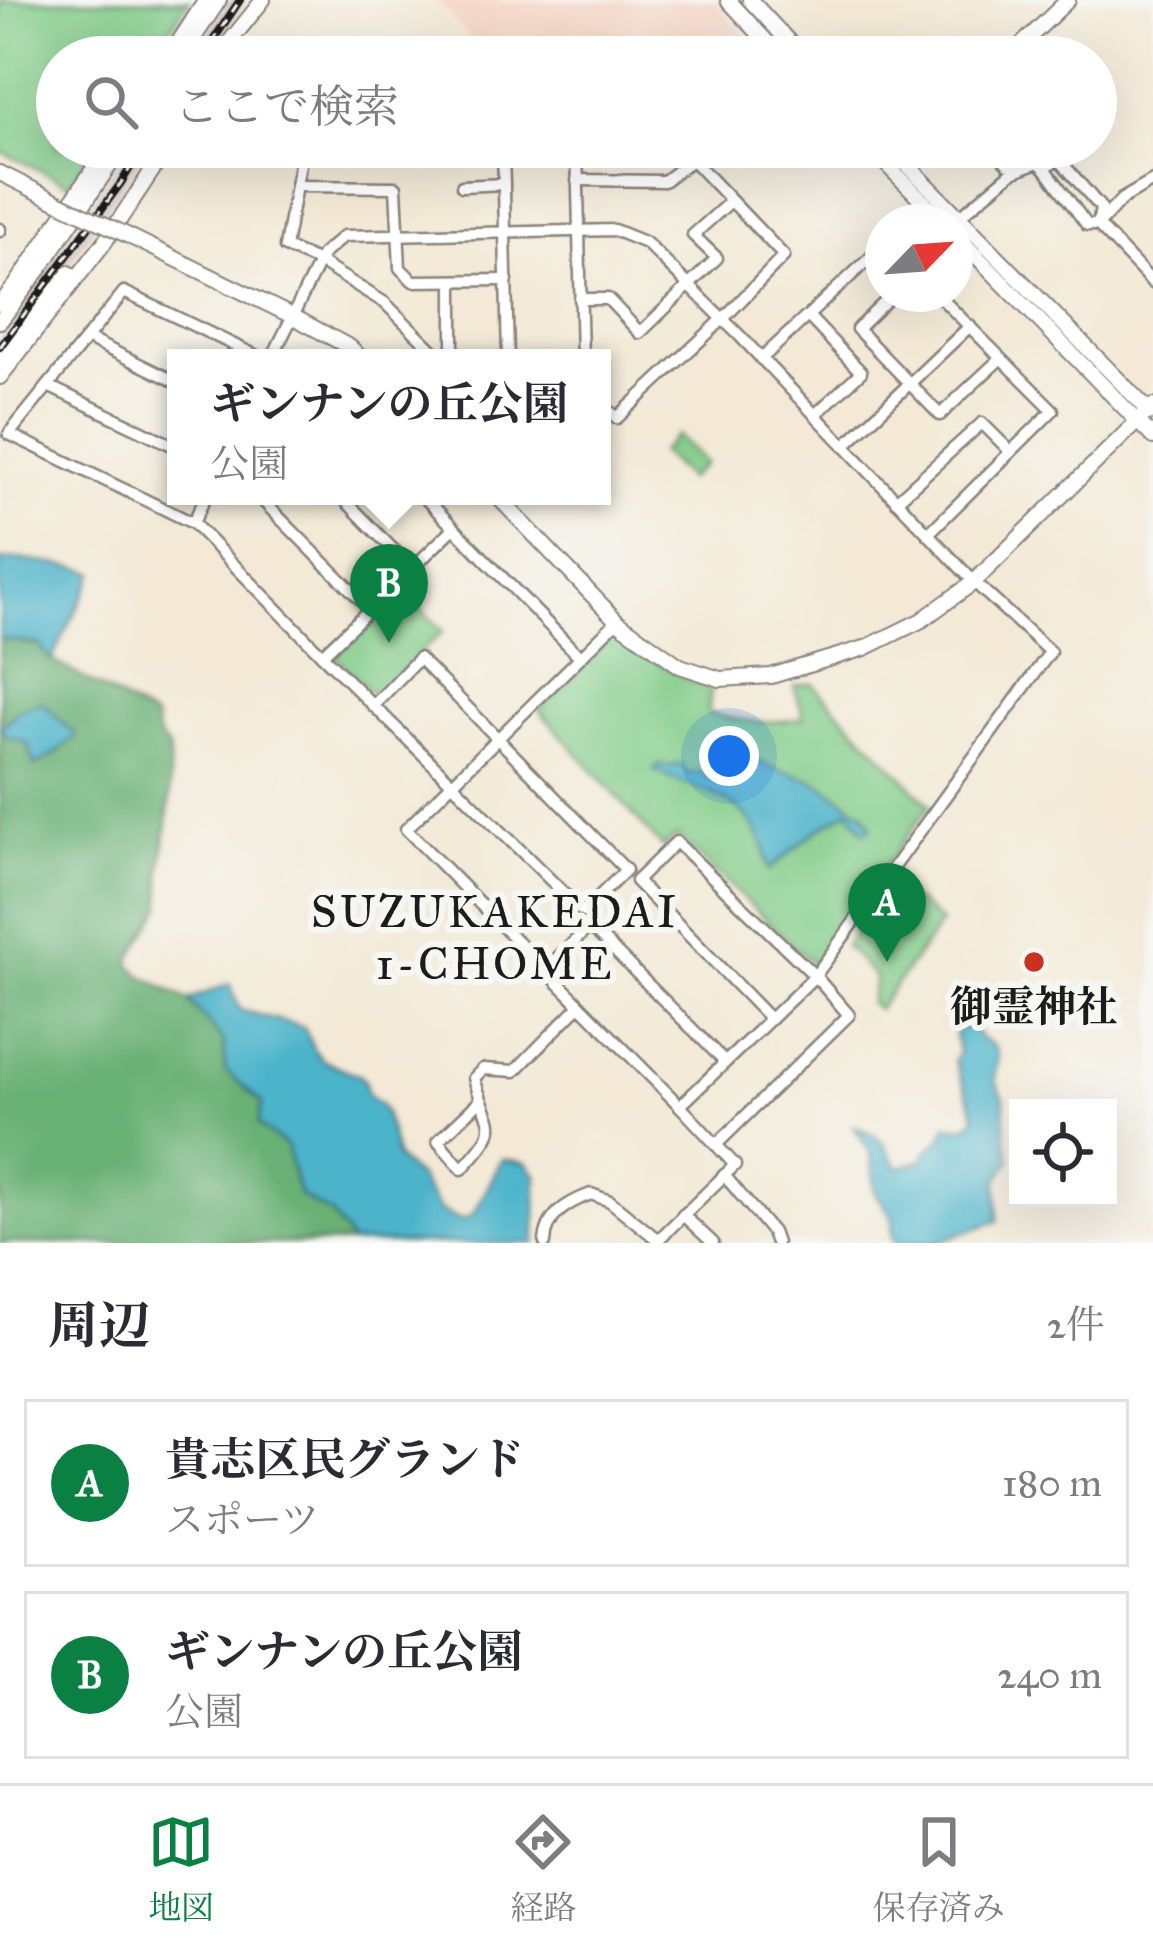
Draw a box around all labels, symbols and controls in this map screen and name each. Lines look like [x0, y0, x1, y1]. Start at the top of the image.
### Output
search box [36, 36, 1117, 168]
icon: search [78, 69, 144, 135]
text: ここで検索 [174, 79, 399, 134]
north arrow [865, 204, 973, 312]
popup [167, 349, 611, 505]
text: ギンナンの丘公園 [210, 376, 568, 431]
text: 公園 [210, 440, 288, 488]
pin: B [350, 544, 428, 643]
your location [699, 726, 759, 786]
pin: A [848, 863, 926, 962]
district label: SUZUKAKEDAI 1-CHOME [311, 884, 679, 991]
marker: 御霊神社 [1021, 949, 1047, 975]
place label: 御霊神社 [950, 981, 1118, 1033]
map controls [1009, 1099, 1117, 1207]
button: locate [1009, 1099, 1117, 1207]
text: 周辺 [48, 1295, 150, 1357]
text: 2件 [1047, 1301, 1105, 1349]
text: 貴志区民グランド [165, 1432, 525, 1487]
text: A [77, 1459, 103, 1507]
text: 180 m [1002, 1459, 1102, 1507]
text: スポーツ [165, 1496, 319, 1544]
text: ギンナンの丘公園 [165, 1624, 522, 1679]
text: B [77, 1651, 103, 1699]
text: 240 m [997, 1651, 1102, 1699]
text: 公園 [165, 1688, 243, 1736]
tab: 地図 [148, 1809, 214, 1928]
tab: 経路 [510, 1809, 576, 1928]
tab: 保存済み [873, 1809, 1005, 1928]

